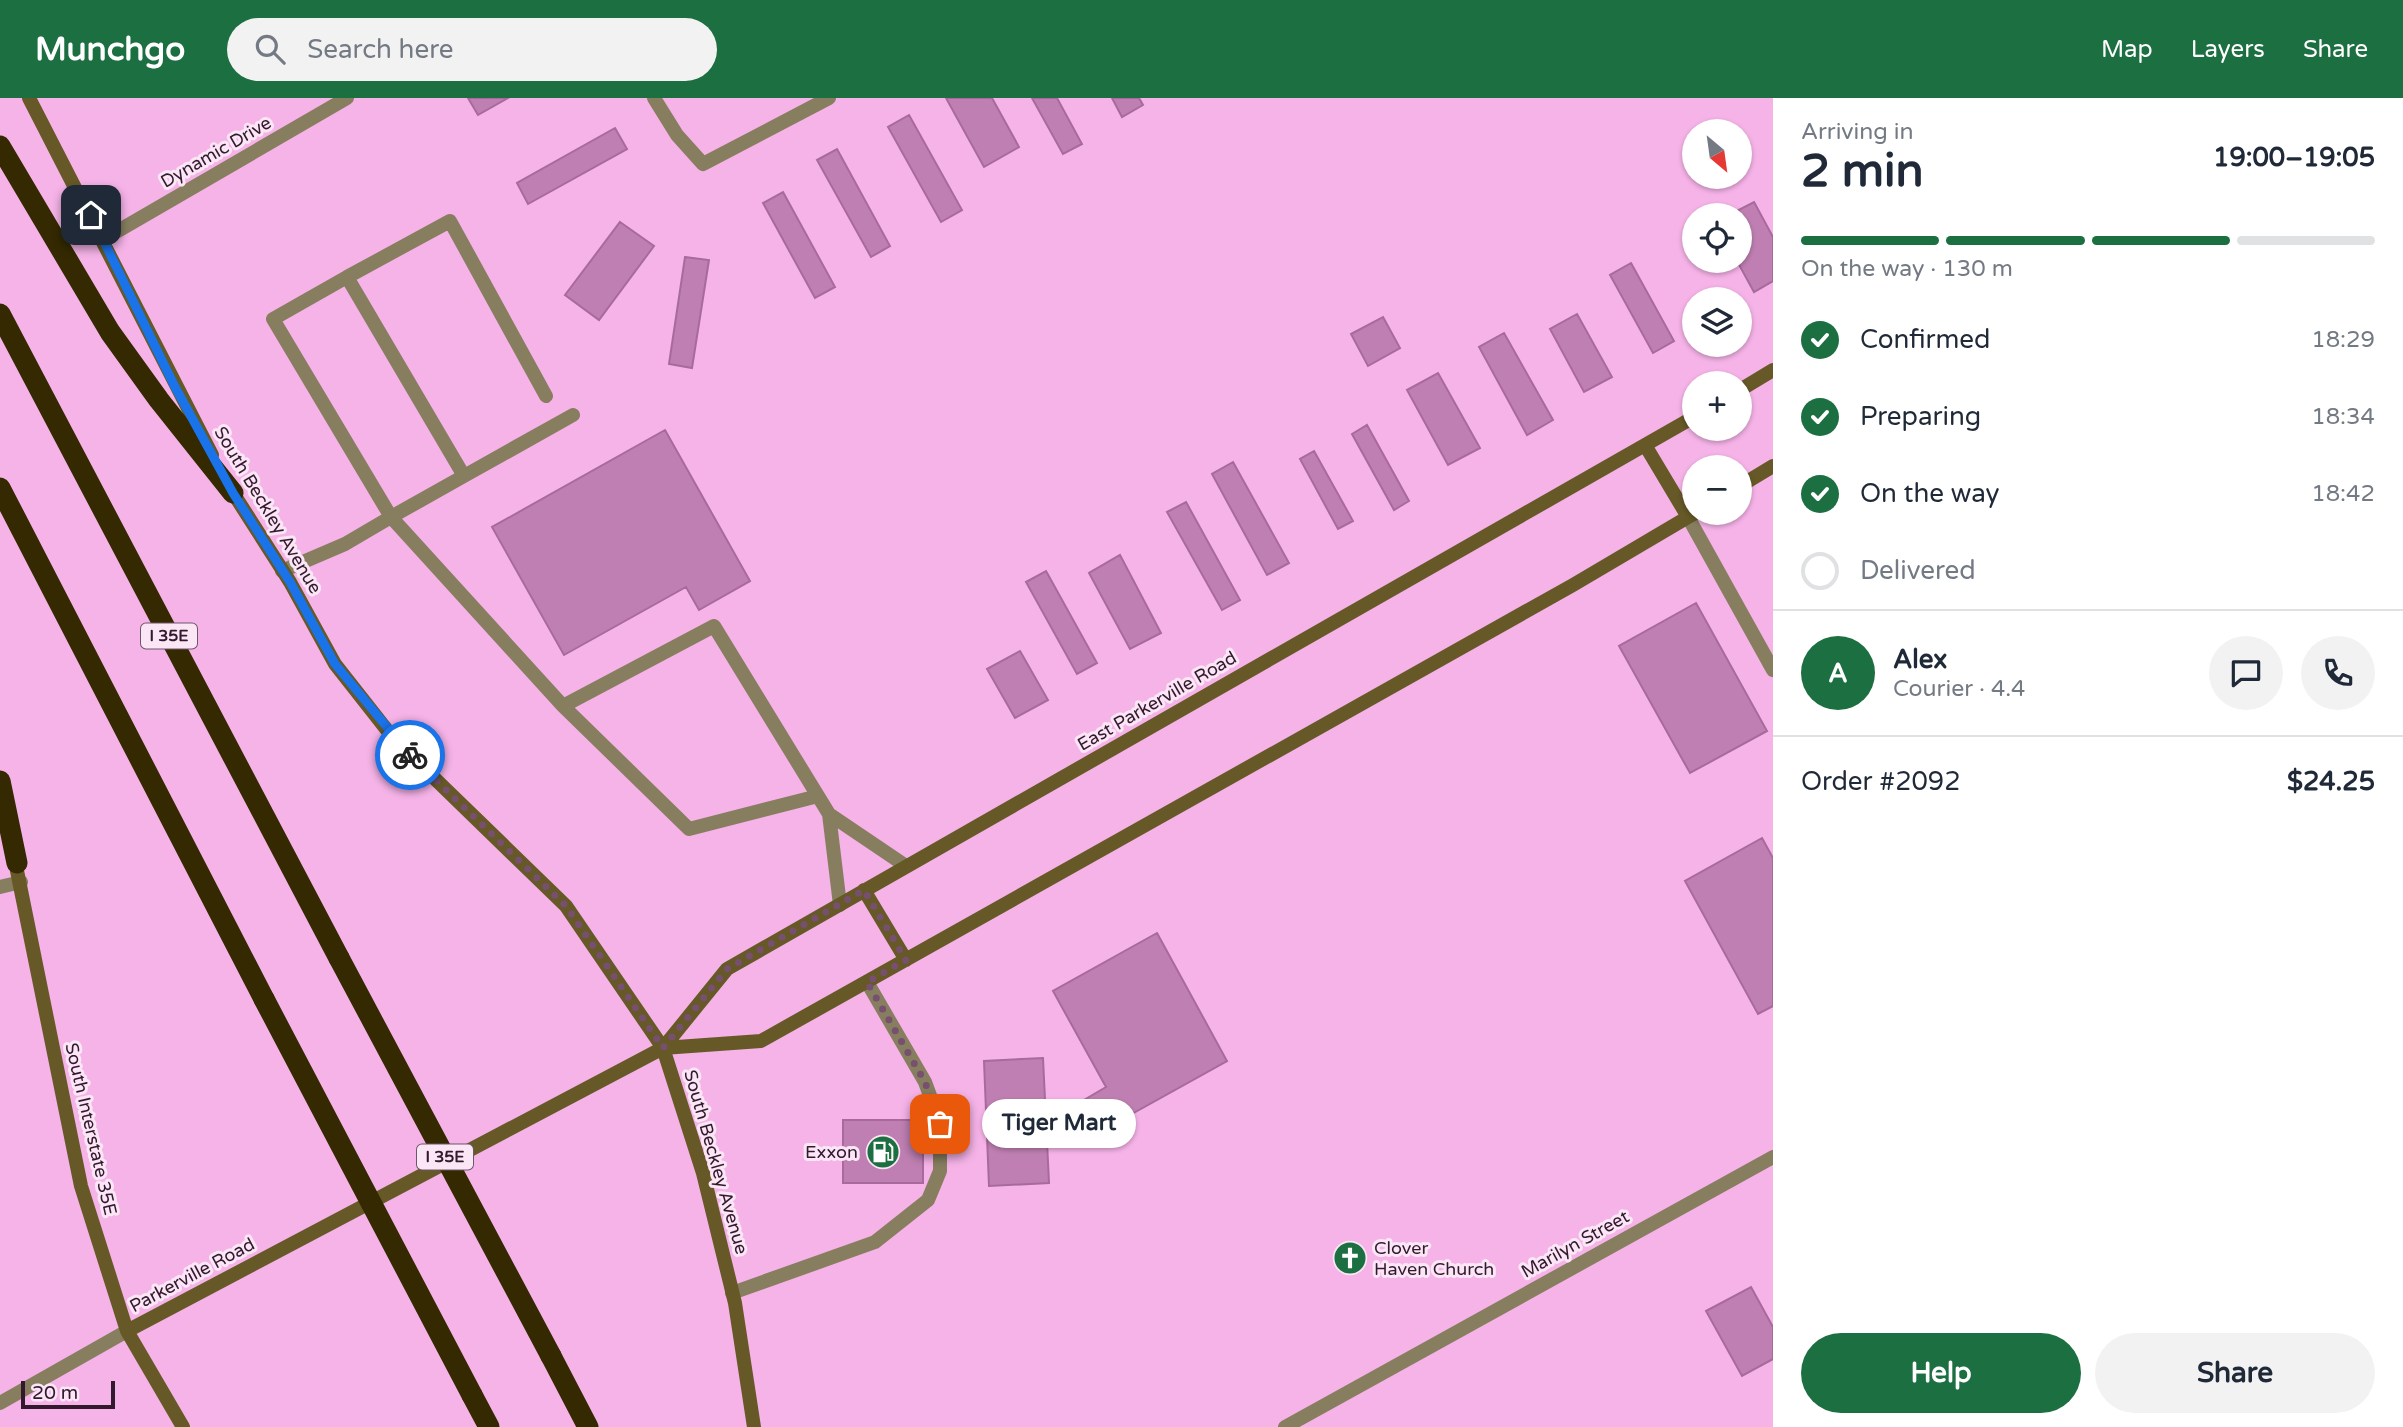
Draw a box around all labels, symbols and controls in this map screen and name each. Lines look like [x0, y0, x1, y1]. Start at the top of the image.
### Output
search box [227, 18, 717, 81]
text: Munchgo [35, 30, 185, 69]
icon: search [251, 30, 289, 68]
text: Search here [307, 34, 453, 65]
text: Map [2101, 35, 2153, 64]
text: Layers [2191, 35, 2265, 64]
text: Share [2303, 35, 2368, 64]
street label: Dynamic Drive [157, 112, 275, 192]
text: Arriving in [1801, 118, 1914, 146]
north arrow [1682, 119, 1752, 189]
map controls [1682, 119, 1752, 525]
text: 19:00–19:05 [2213, 142, 2375, 173]
text: 2 min [1801, 144, 1924, 199]
pin [61, 185, 121, 245]
icon: home [72, 196, 110, 234]
button: locate [1682, 203, 1752, 273]
text: On the way · 130 m [1801, 255, 2013, 283]
button: layers [1682, 287, 1752, 357]
icon: check [1801, 321, 1839, 359]
text: Confirmed [1860, 324, 1990, 355]
text: 18:29 [2311, 326, 2375, 354]
button: + [1682, 371, 1752, 441]
icon: check [1801, 398, 1839, 436]
text: Preparing [1860, 401, 1981, 432]
text: 18:34 [2311, 403, 2375, 431]
street label: South Beckley Avenue [209, 423, 327, 597]
button: − [1682, 455, 1752, 525]
icon: check [1801, 475, 1839, 513]
text: On the way [1860, 478, 2000, 509]
text: 18:42 [2311, 480, 2375, 508]
text: Delivered [1860, 555, 1976, 586]
road number: I 35E [141, 624, 197, 649]
button: chat [2209, 636, 2283, 710]
button: phone [2301, 636, 2375, 710]
text: Alex [1893, 644, 1947, 675]
street label: East Parkerville Road [1074, 646, 1240, 756]
text: A [1828, 658, 1848, 689]
text: Courier · 4.4 [1893, 675, 2025, 703]
courier [375, 720, 445, 790]
icon: bike [391, 736, 429, 774]
text: Order #2092 [1801, 766, 1961, 797]
text: $24.25 [2287, 766, 2375, 797]
street label: South Interstate 35E [60, 1041, 122, 1217]
street label: South Beckley Avenue [679, 1067, 753, 1257]
pin [910, 1094, 970, 1154]
callout: Tiger Mart [982, 1100, 1136, 1148]
icon: bag [921, 1105, 959, 1143]
text: Tiger Mart [1002, 1109, 1116, 1137]
fuel station icon: Exxon [864, 1133, 902, 1171]
place label: Exxon [805, 1141, 858, 1163]
road number: I 35E [417, 1144, 473, 1170]
street label: Marilyn Street [1517, 1205, 1633, 1283]
street label: Parkerville Road [126, 1233, 258, 1317]
place label: Clover Haven Church [1374, 1237, 1494, 1280]
church icon: Clover Haven Church [1331, 1239, 1369, 1277]
button: Help [1801, 1333, 2081, 1413]
button: Share [2095, 1333, 2375, 1413]
scale bar [21, 1378, 116, 1410]
text: 20 m [32, 1382, 78, 1404]

